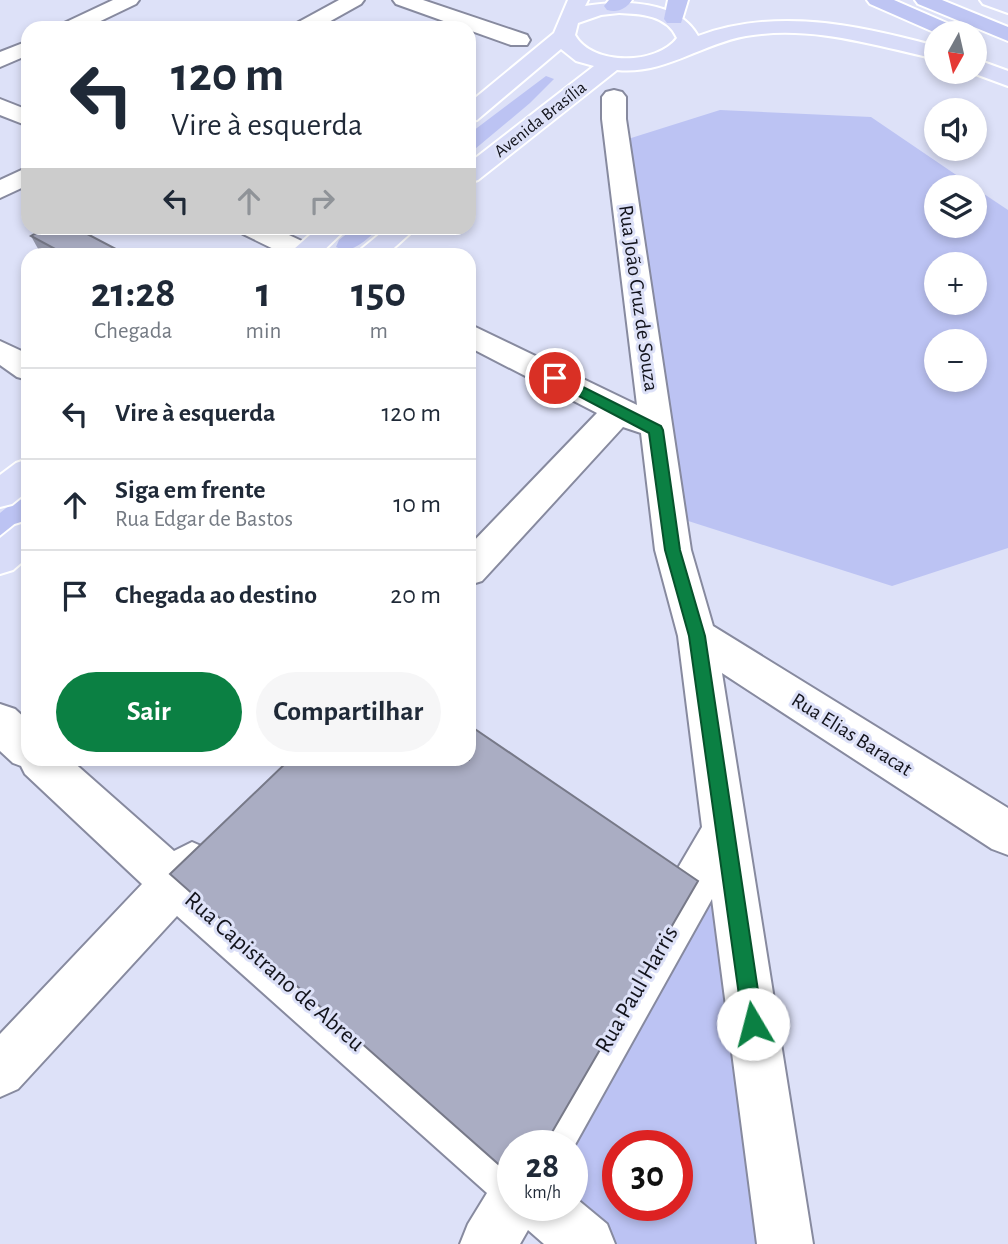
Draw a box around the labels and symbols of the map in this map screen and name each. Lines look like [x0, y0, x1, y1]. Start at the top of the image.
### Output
north arrow [924, 21, 987, 84]
street label: Avenida Brasília [491, 78, 590, 161]
street label: Rua João Cruz de Souza [615, 204, 662, 393]
pin [525, 348, 585, 408]
street label: Rua Elias Baracat [788, 689, 916, 780]
street label: Rua Capistrano de Abreu [180, 888, 369, 1056]
street label: Rua Paul Harris [591, 922, 683, 1057]
position arrow [716, 987, 790, 1061]
speed limit sign: 30 [602, 1130, 693, 1221]

